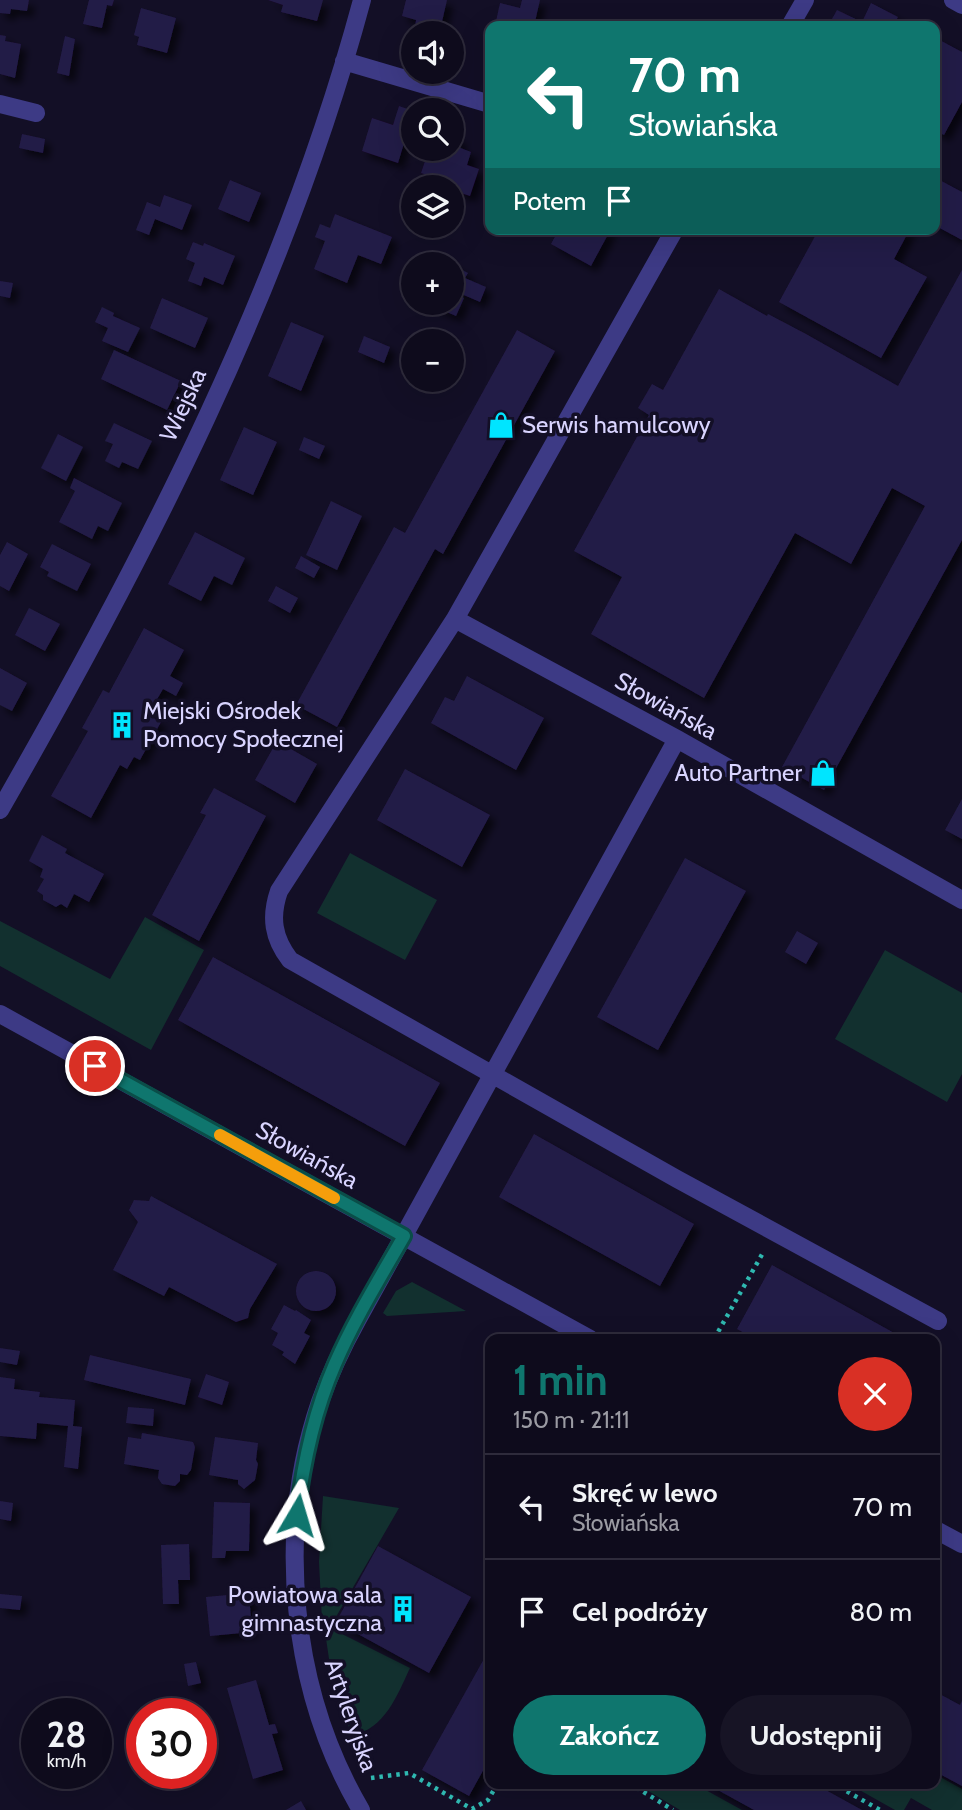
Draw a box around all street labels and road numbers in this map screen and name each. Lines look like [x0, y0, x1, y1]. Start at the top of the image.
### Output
street label: Wiejska [153, 363, 212, 446]
street label: Słowiańska [610, 666, 723, 746]
street label: Słowiańska [251, 1115, 364, 1195]
street label: Artyleryjska [319, 1655, 384, 1775]

